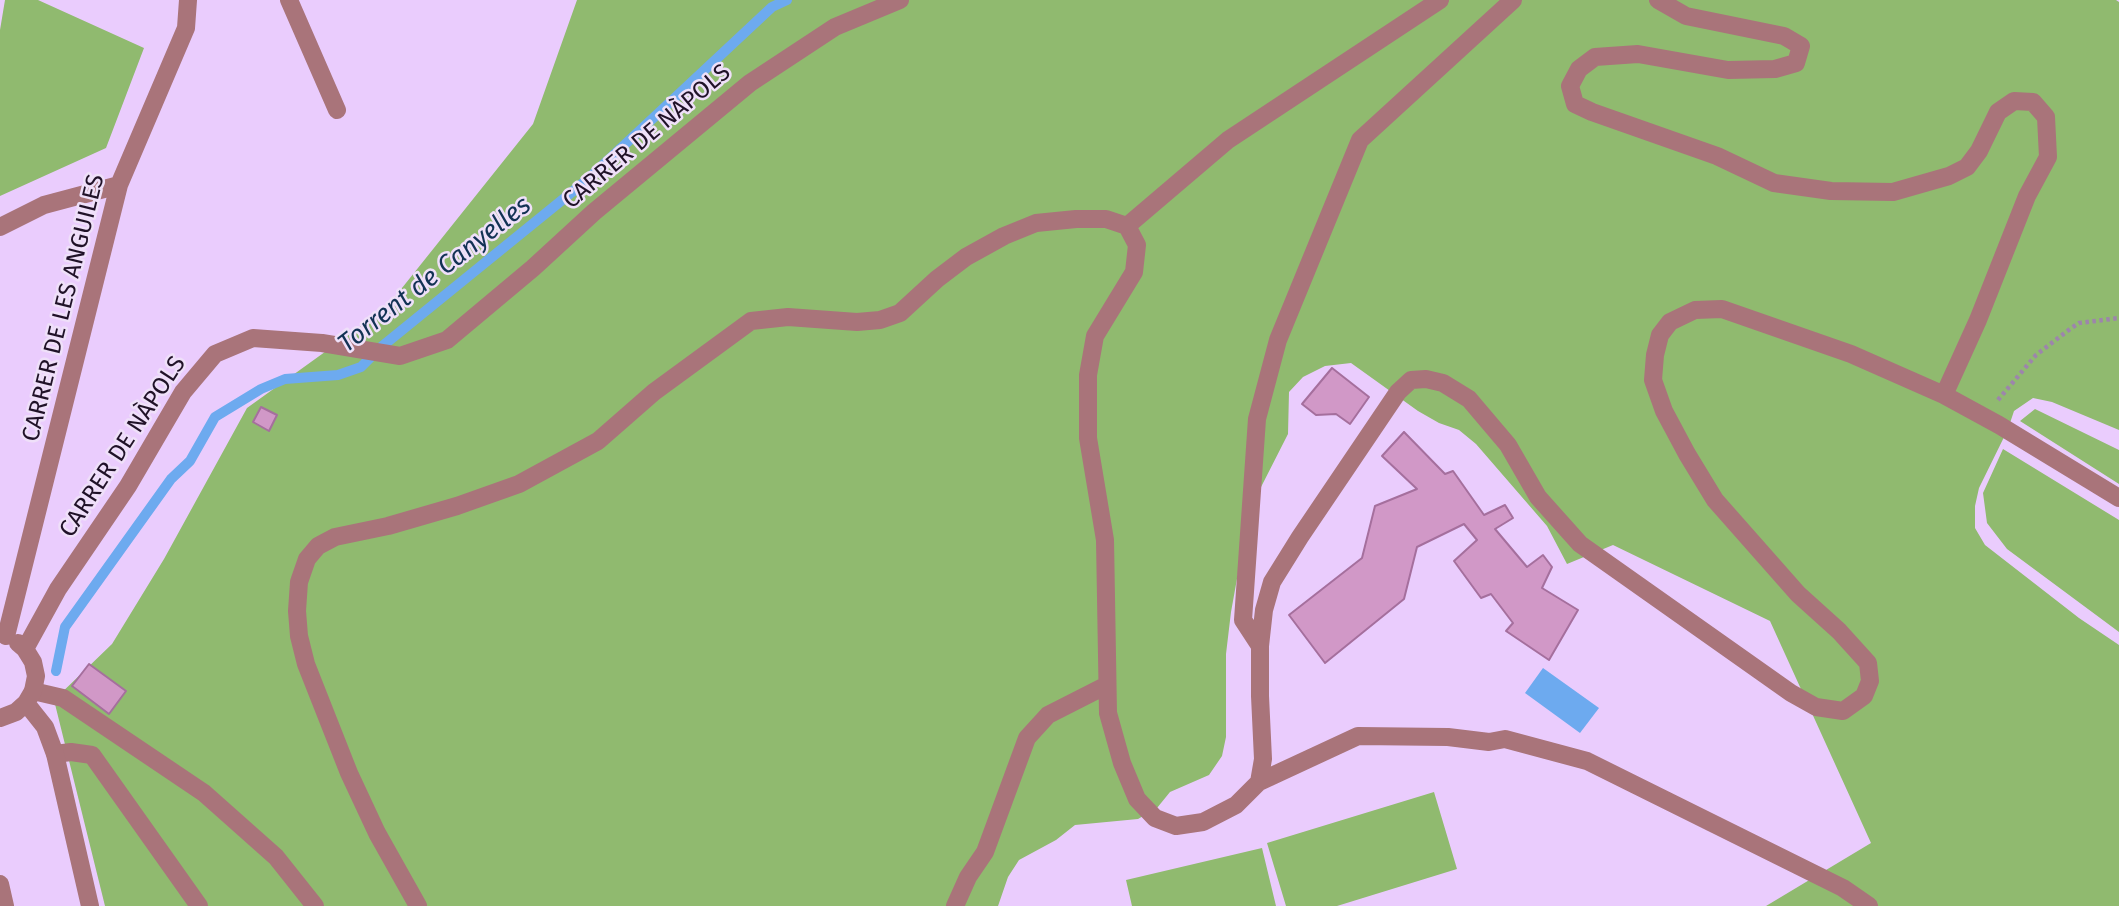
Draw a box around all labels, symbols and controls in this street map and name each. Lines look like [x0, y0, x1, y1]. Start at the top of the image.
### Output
street label: CARRER DE NÀPOLS [557, 58, 737, 216]
street label: CARRER DE LES ANGUILES [17, 171, 111, 445]
water label: Torrent de Canyelles [333, 190, 537, 360]
street label: CARRER DE NÀPOLS [54, 351, 192, 543]

